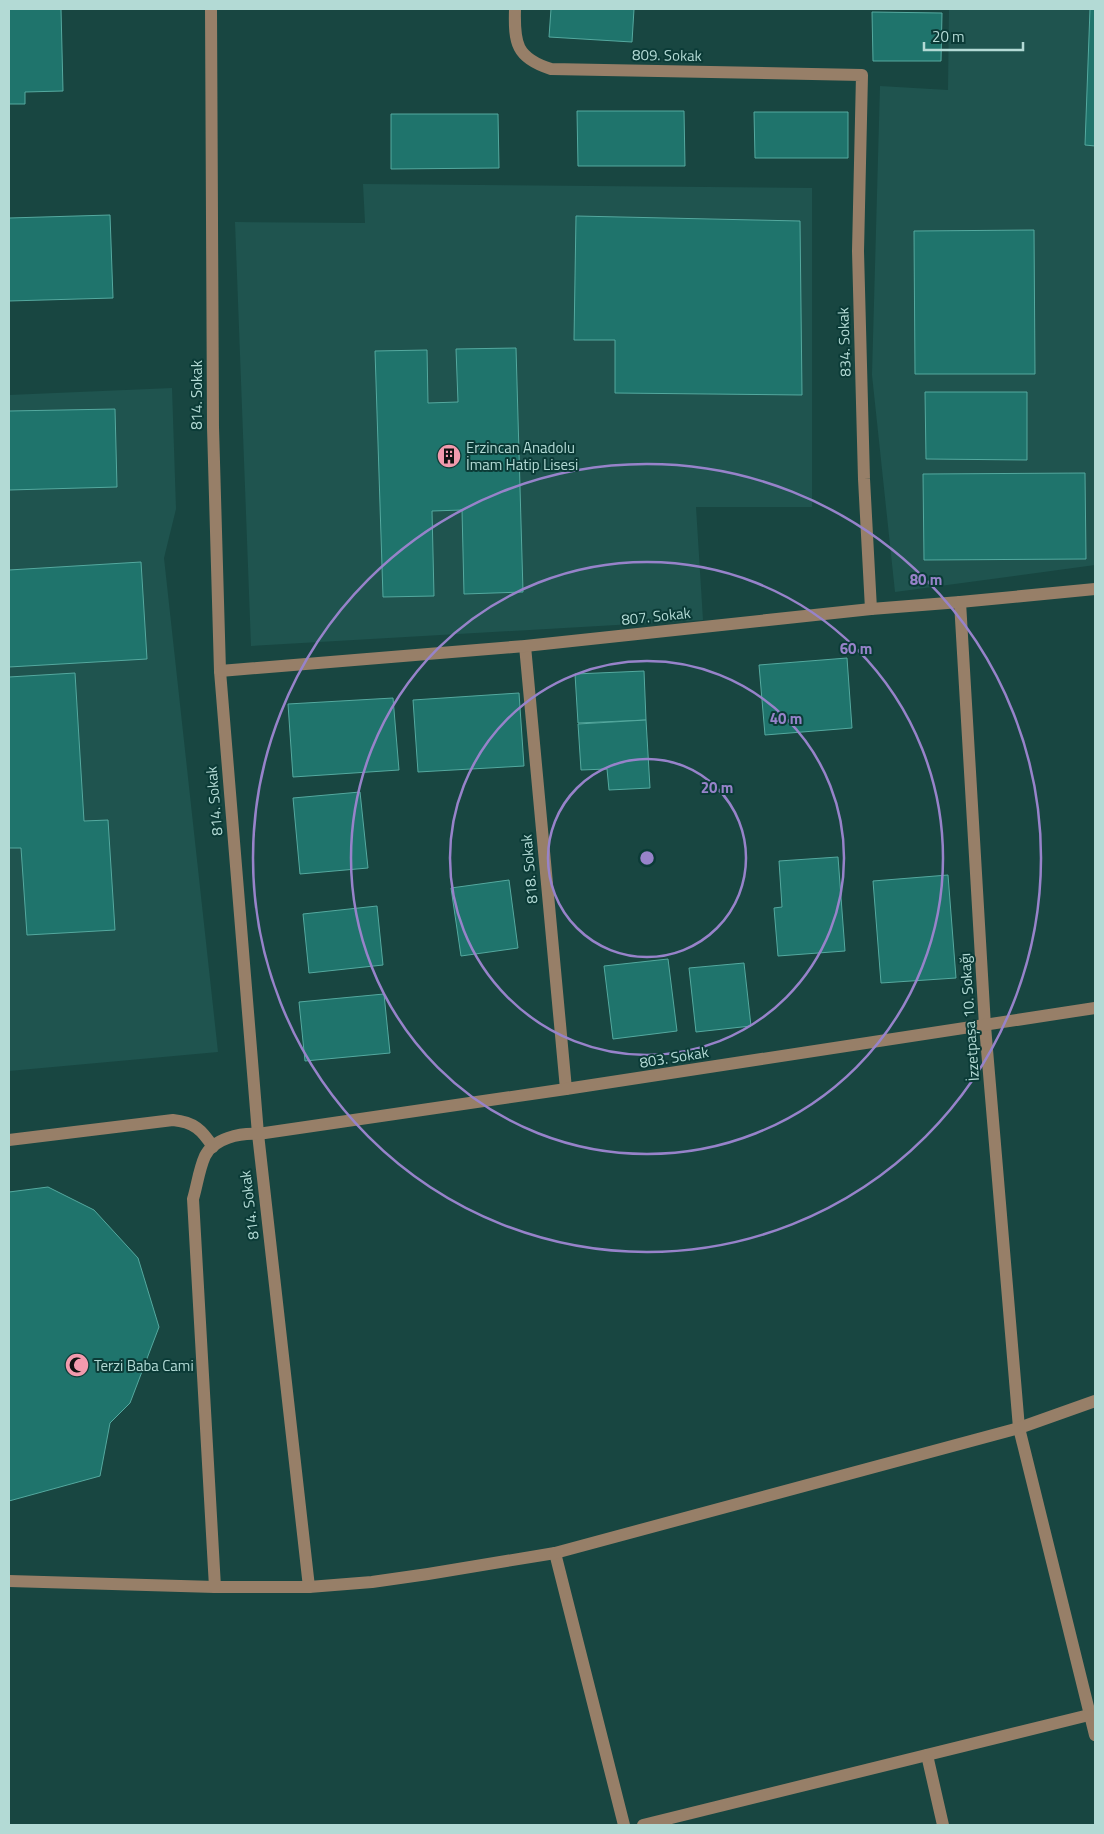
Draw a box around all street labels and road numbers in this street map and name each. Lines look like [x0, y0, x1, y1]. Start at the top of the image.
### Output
street label: 809. Sokak [632, 43, 702, 67]
street label: 834. Sokak [831, 307, 857, 377]
street label: 814. Sokak [185, 360, 208, 430]
street label: 807. Sokak [620, 601, 692, 631]
street label: 814. Sokak [200, 765, 228, 837]
street label: 818. Sokak [515, 833, 543, 905]
street label: İzzetpaşa 10. Sokağı [953, 952, 985, 1082]
street label: 803. Sokak [638, 1040, 710, 1074]
street label: 814. Sokak [233, 1169, 265, 1241]

